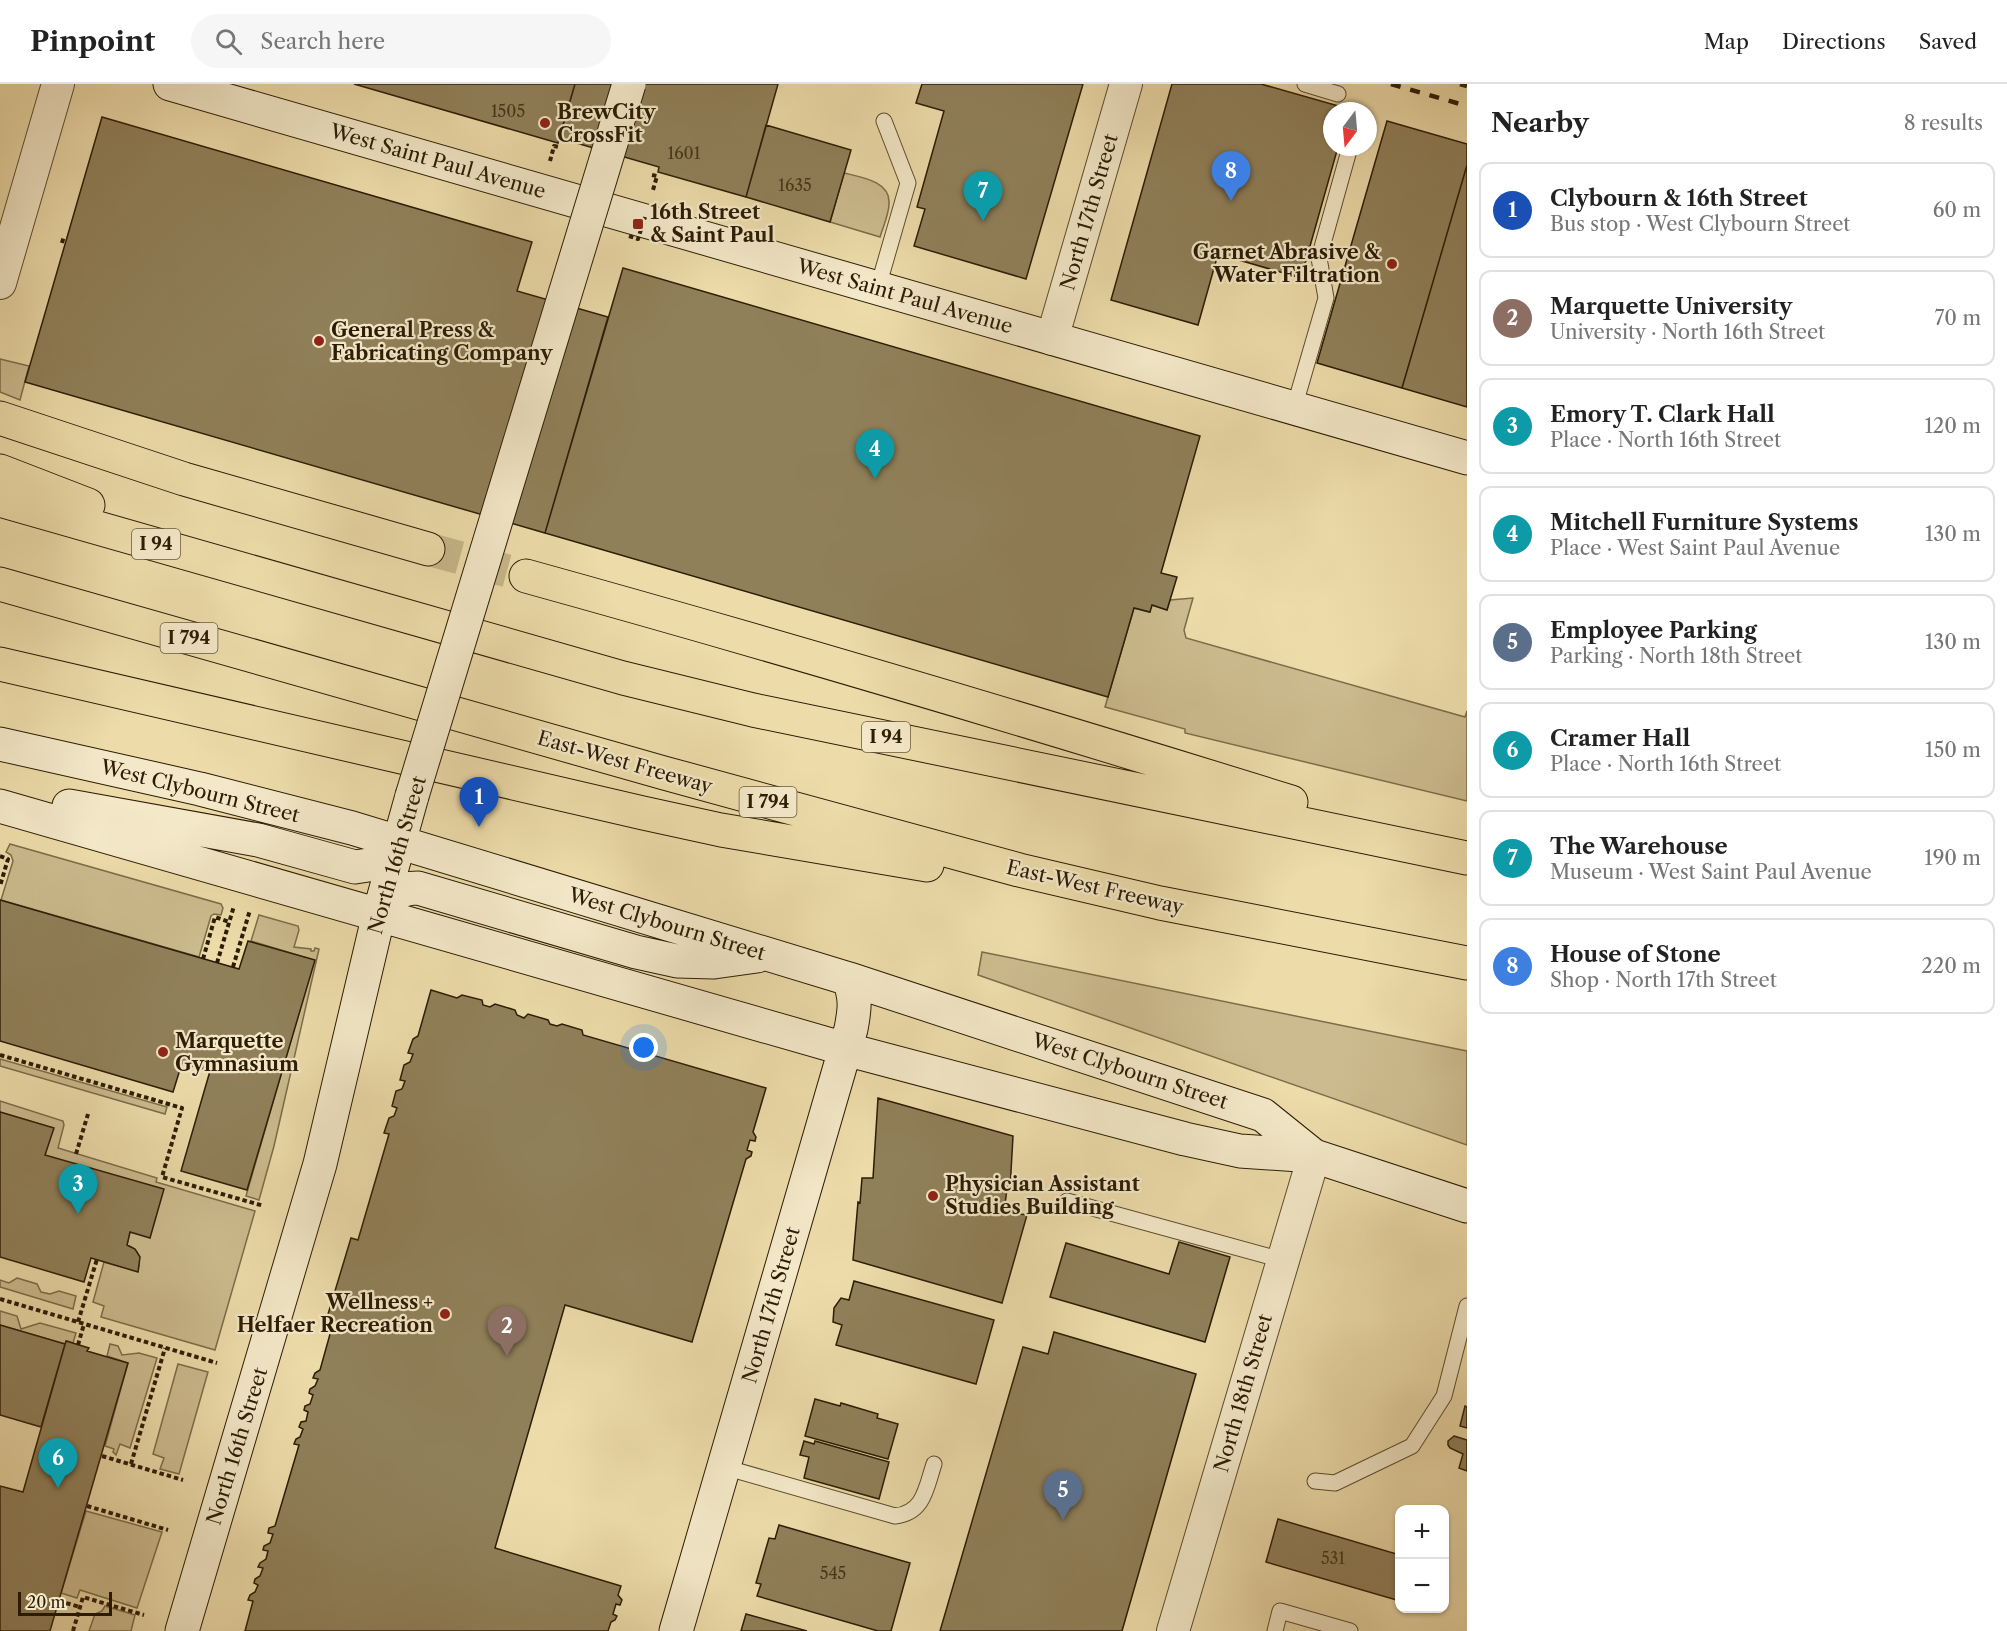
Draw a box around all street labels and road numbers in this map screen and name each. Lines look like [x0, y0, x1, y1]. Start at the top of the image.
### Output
street label: West Saint Paul Avenue [326, 118, 549, 203]
street label: North 17th Street [1055, 131, 1123, 293]
street label: West Saint Paul Avenue [793, 253, 1016, 338]
road number: I 94 [132, 529, 180, 559]
road number: I 794 [160, 623, 218, 653]
road number: I 94 [862, 722, 910, 752]
street label: East-West Freeway [535, 726, 716, 799]
street label: West Clybourn Street [97, 754, 302, 827]
street label: North 16th Street [363, 773, 431, 937]
road number: I 794 [740, 787, 796, 817]
street label: East-West Freeway [1004, 855, 1187, 919]
street label: West Clybourn Street [565, 882, 768, 965]
street label: West Clybourn Street [1028, 1028, 1231, 1114]
street label: North 17th Street [737, 1224, 805, 1386]
street label: North 18th Street [1209, 1311, 1277, 1475]
street label: North 16th Street [202, 1364, 272, 1528]

